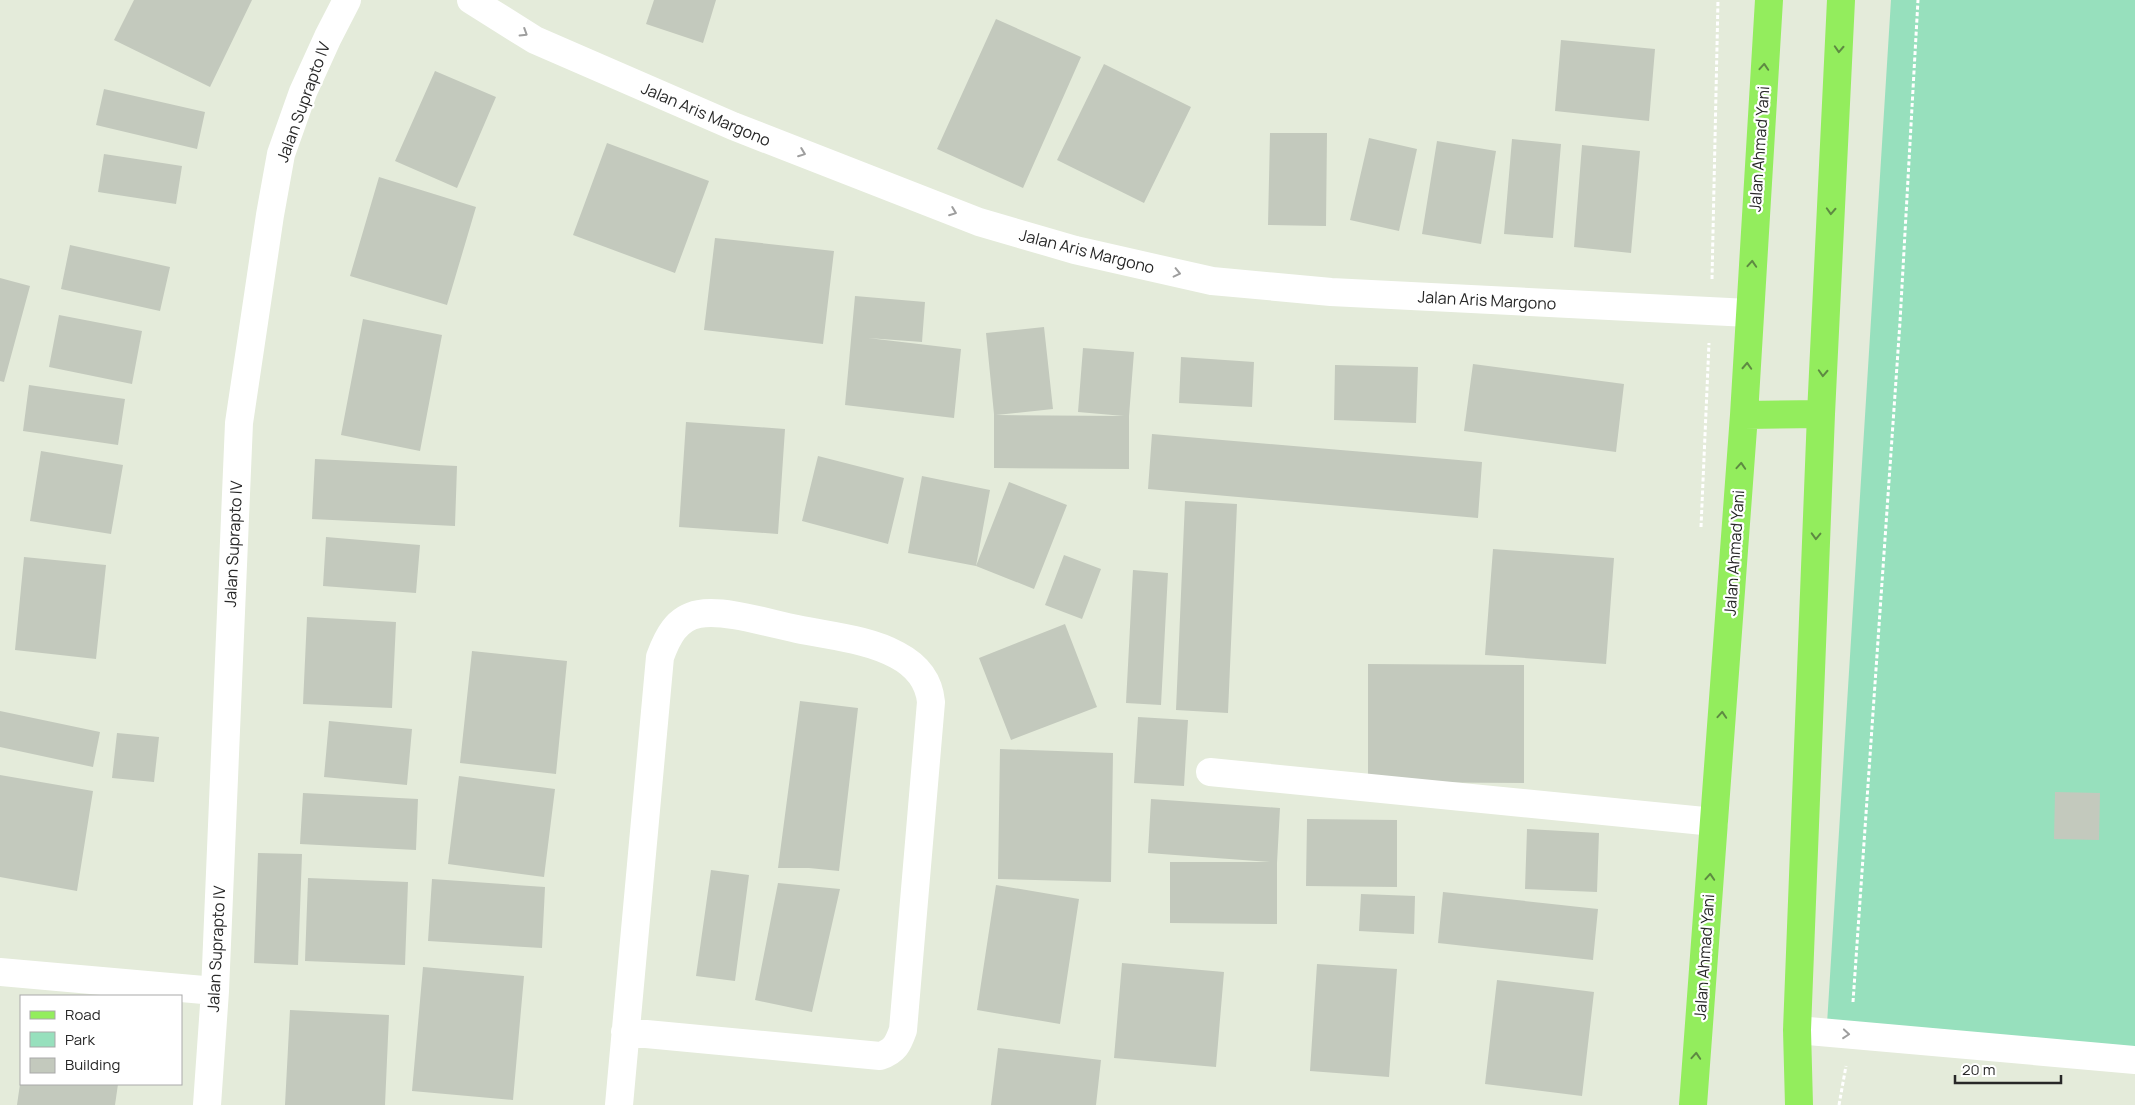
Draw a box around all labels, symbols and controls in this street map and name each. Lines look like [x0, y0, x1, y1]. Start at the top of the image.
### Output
one-way arrow [519, 27, 528, 37]
street label: Jalan Suprapto IV [271, 39, 335, 165]
one-way arrow [1833, 45, 1844, 53]
one-way arrow [1759, 63, 1770, 71]
street label: Jalan Aris Margono [638, 77, 774, 151]
street label: Jalan Ahmad Yani [1744, 85, 1774, 213]
one-way arrow [797, 147, 805, 157]
one-way arrow [948, 206, 957, 216]
one-way arrow [1825, 207, 1836, 215]
street label: Jalan Aris Margono [1017, 224, 1157, 278]
one-way arrow [1746, 260, 1757, 268]
one-way arrow [1173, 267, 1182, 278]
street label: Jalan Aris Margono [1417, 285, 1557, 315]
one-way arrow [1741, 362, 1752, 370]
one-way arrow [1818, 370, 1828, 378]
one-way arrow [1735, 461, 1746, 469]
street label: Jalan Suprapto IV [219, 480, 247, 608]
street label: Jalan Ahmad Yani [1719, 489, 1749, 617]
one-way arrow [1811, 532, 1822, 540]
one-way arrow [1716, 711, 1727, 719]
one-way arrow [1704, 873, 1715, 881]
street label: Jalan Suprapto IV [202, 885, 230, 1013]
street label: Jalan Ahmad Yani [1689, 893, 1719, 1021]
legend [20, 995, 182, 1085]
text: Road [65, 1004, 101, 1025]
text: Park [65, 1029, 95, 1050]
one-way arrow [1842, 1029, 1850, 1040]
one-way arrow [1691, 1052, 1702, 1060]
scale bar [1955, 1052, 2061, 1084]
text: Building [65, 1054, 120, 1075]
text: 20 m [1962, 1059, 1995, 1080]

